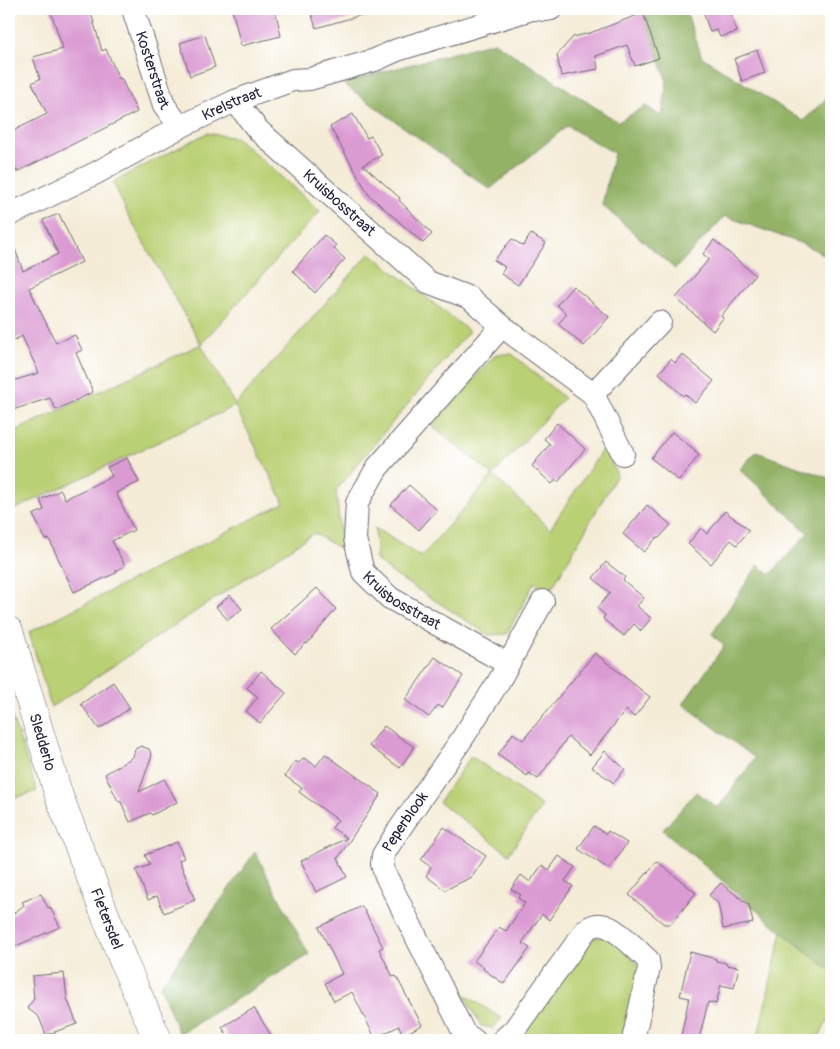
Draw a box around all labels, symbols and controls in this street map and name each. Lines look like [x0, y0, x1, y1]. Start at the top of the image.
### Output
street label: Kosterstraat [131, 29, 174, 114]
street label: Krelstraat [199, 82, 265, 125]
street label: Kruisbosstraat [299, 165, 380, 241]
street label: Kruisbosstraat [359, 567, 445, 634]
street label: Sledderlo [25, 711, 60, 773]
street label: Peperblook [378, 787, 432, 855]
street label: Fletersdel [86, 885, 127, 952]

